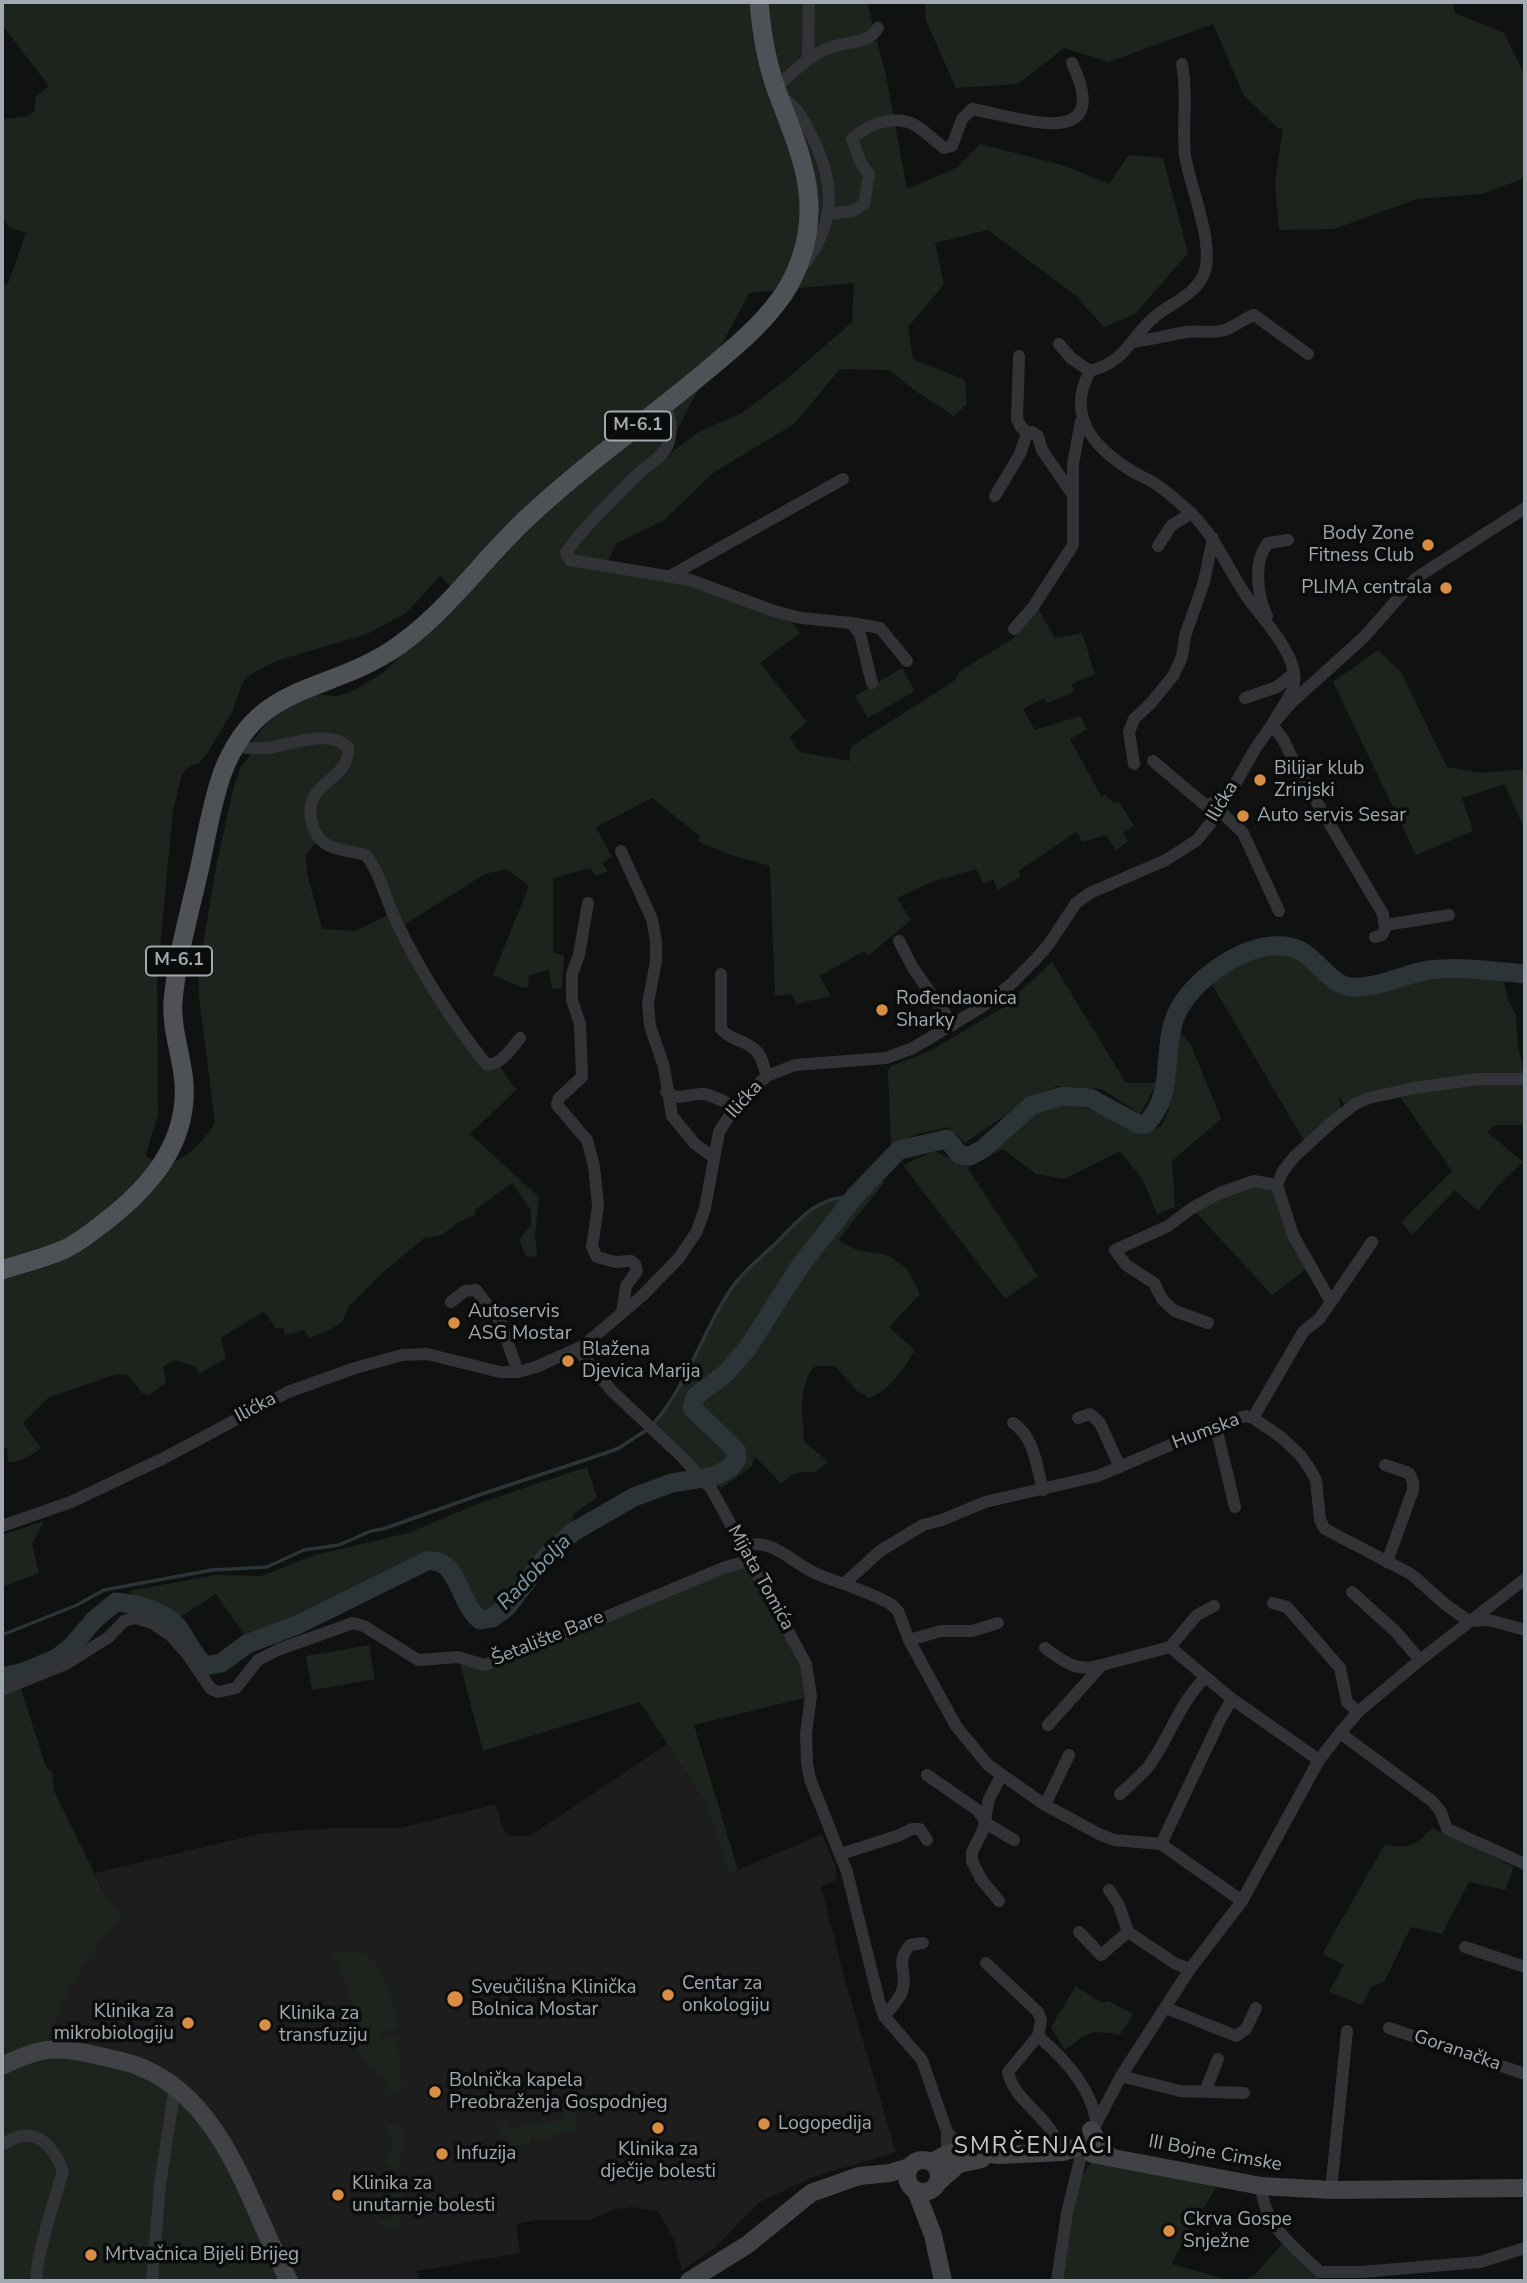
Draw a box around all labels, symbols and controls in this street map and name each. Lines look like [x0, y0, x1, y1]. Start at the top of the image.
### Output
road number: M-6.1 [605, 412, 671, 440]
place label: Body Zone Fitness Club [1308, 523, 1414, 567]
marker: Body Zone Fitness Club [1420, 537, 1436, 553]
place label: PLIMA centrala [1301, 577, 1432, 599]
marker: PLIMA centrala [1438, 580, 1454, 596]
place label: Bilijar klub Zrinjski [1274, 758, 1364, 802]
marker: Bilijar klub Zrinjski [1252, 772, 1268, 788]
street label: Ilićka [1202, 778, 1244, 826]
place label: Auto servis Sesar [1257, 805, 1406, 827]
marker: Auto servis Sesar [1235, 808, 1251, 824]
road number: M-6.1 [146, 946, 212, 976]
place label: Rođendaonica Sharky [896, 988, 1017, 1032]
marker: Rođendaonica Sharky [874, 1002, 890, 1018]
street label: Ilićka [722, 1076, 768, 1124]
place label: Autoservis ASG Mostar [468, 1301, 571, 1345]
marker: Autoservis ASG Mostar [446, 1315, 462, 1331]
place label: Blažena Djevica Marija [582, 1339, 701, 1383]
marker: Blažena Djevica Marija [560, 1353, 576, 1369]
street label: Ilićka [232, 1388, 280, 1428]
street label: Humska [1169, 1409, 1243, 1455]
street label: Mijata Tomića [722, 1521, 798, 1635]
water label: Radobolja [493, 1530, 577, 1616]
street label: Šetalište Bare [489, 1606, 607, 1672]
place label: Centar za onkologiju [682, 1973, 770, 2017]
place label: Sveučilišna Klinička Bolnica Mostar [471, 1977, 636, 2021]
marker: Centar za onkologiju [660, 1987, 676, 2003]
marker: Sveučilišna Klinička Bolnica Mostar [445, 1989, 465, 2009]
place label: Klinika za mikrobiologiju [54, 2001, 174, 2045]
place label: Klinika za transfuziju [279, 2003, 368, 2047]
marker: Klinika za mikrobiologiju [180, 2015, 196, 2031]
marker: Klinika za transfuziju [257, 2017, 273, 2033]
street label: Goranačka [1411, 2026, 1503, 2076]
place label: Bolnička kapela Preobraženja Gospodnjeg [449, 2070, 668, 2114]
marker: Bolnička kapela Preobraženja Gospodnjeg [427, 2084, 443, 2100]
place label: Logopedija [778, 2113, 872, 2135]
marker: Logopedija [756, 2116, 772, 2132]
marker: Klinika za dječije bolesti [650, 2120, 666, 2136]
street label: III Bojne Cimske [1146, 2131, 1284, 2177]
district label: SMRČENJACI [955, 2133, 1113, 2161]
place label: Klinika za dječije bolesti [600, 2139, 716, 2183]
place label: Infuzija [456, 2143, 516, 2165]
marker: Infuzija [434, 2146, 450, 2162]
place label: Klinika za unutarnje bolesti [352, 2173, 495, 2217]
marker: Klinika za unutarnje bolesti [330, 2187, 346, 2203]
place label: Ckrva Gospe Snježne [1183, 2209, 1292, 2253]
marker: Ckrva Gospe Snježne [1161, 2223, 1177, 2239]
place label: Mrtvačnica Bijeli Brijeg [105, 2244, 299, 2266]
marker: Mrtvačnica Bijeli Brijeg [83, 2247, 99, 2263]

